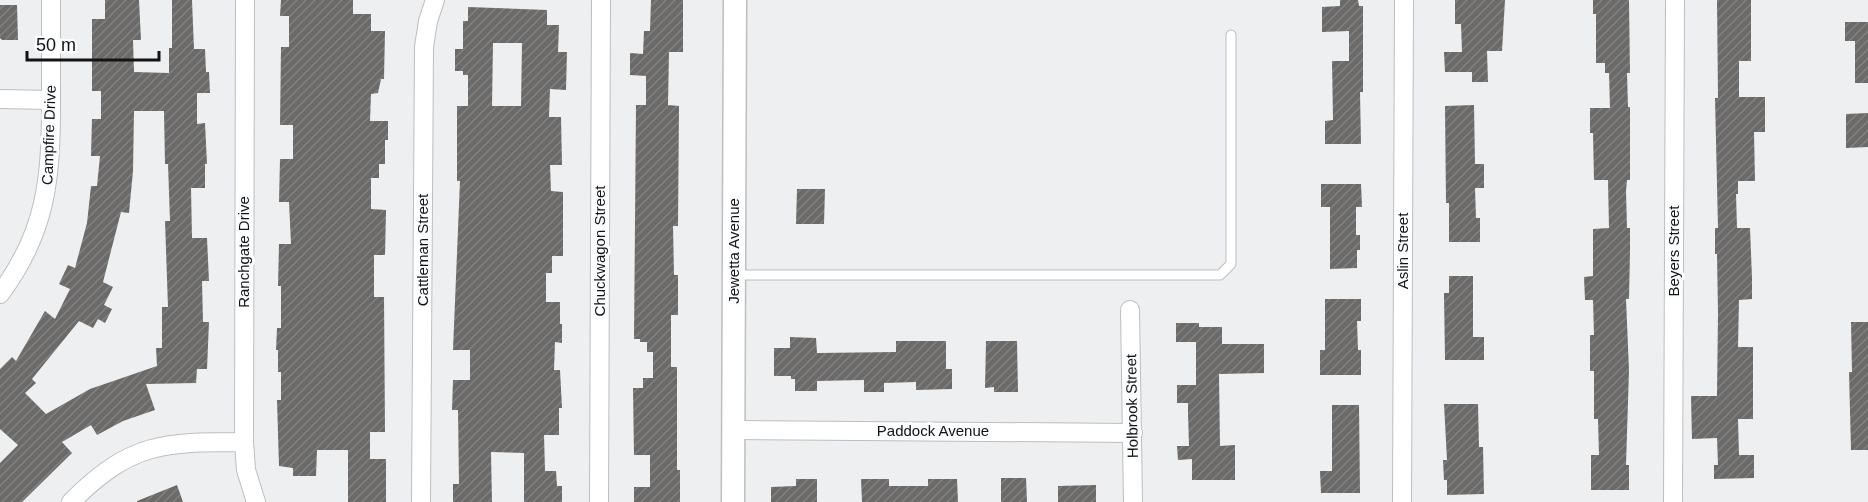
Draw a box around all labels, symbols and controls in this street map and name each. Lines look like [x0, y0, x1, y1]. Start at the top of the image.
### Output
scale bar [27, 24, 159, 62]
text: 50 m [36, 35, 76, 55]
street label: Campfire Drive [38, 85, 59, 185]
street label: Chuckwagon Street [591, 185, 608, 316]
street label: Cattleman Street [414, 193, 431, 306]
street label: Ranchgate Drive [235, 196, 252, 308]
street label: Jewetta Avenue [725, 198, 742, 304]
street label: Beyers Street [1665, 205, 1682, 296]
street label: Aslin Street [1394, 212, 1411, 289]
street label: Holbrook Street [1122, 353, 1141, 458]
street label: Paddock Avenue [877, 422, 989, 439]

